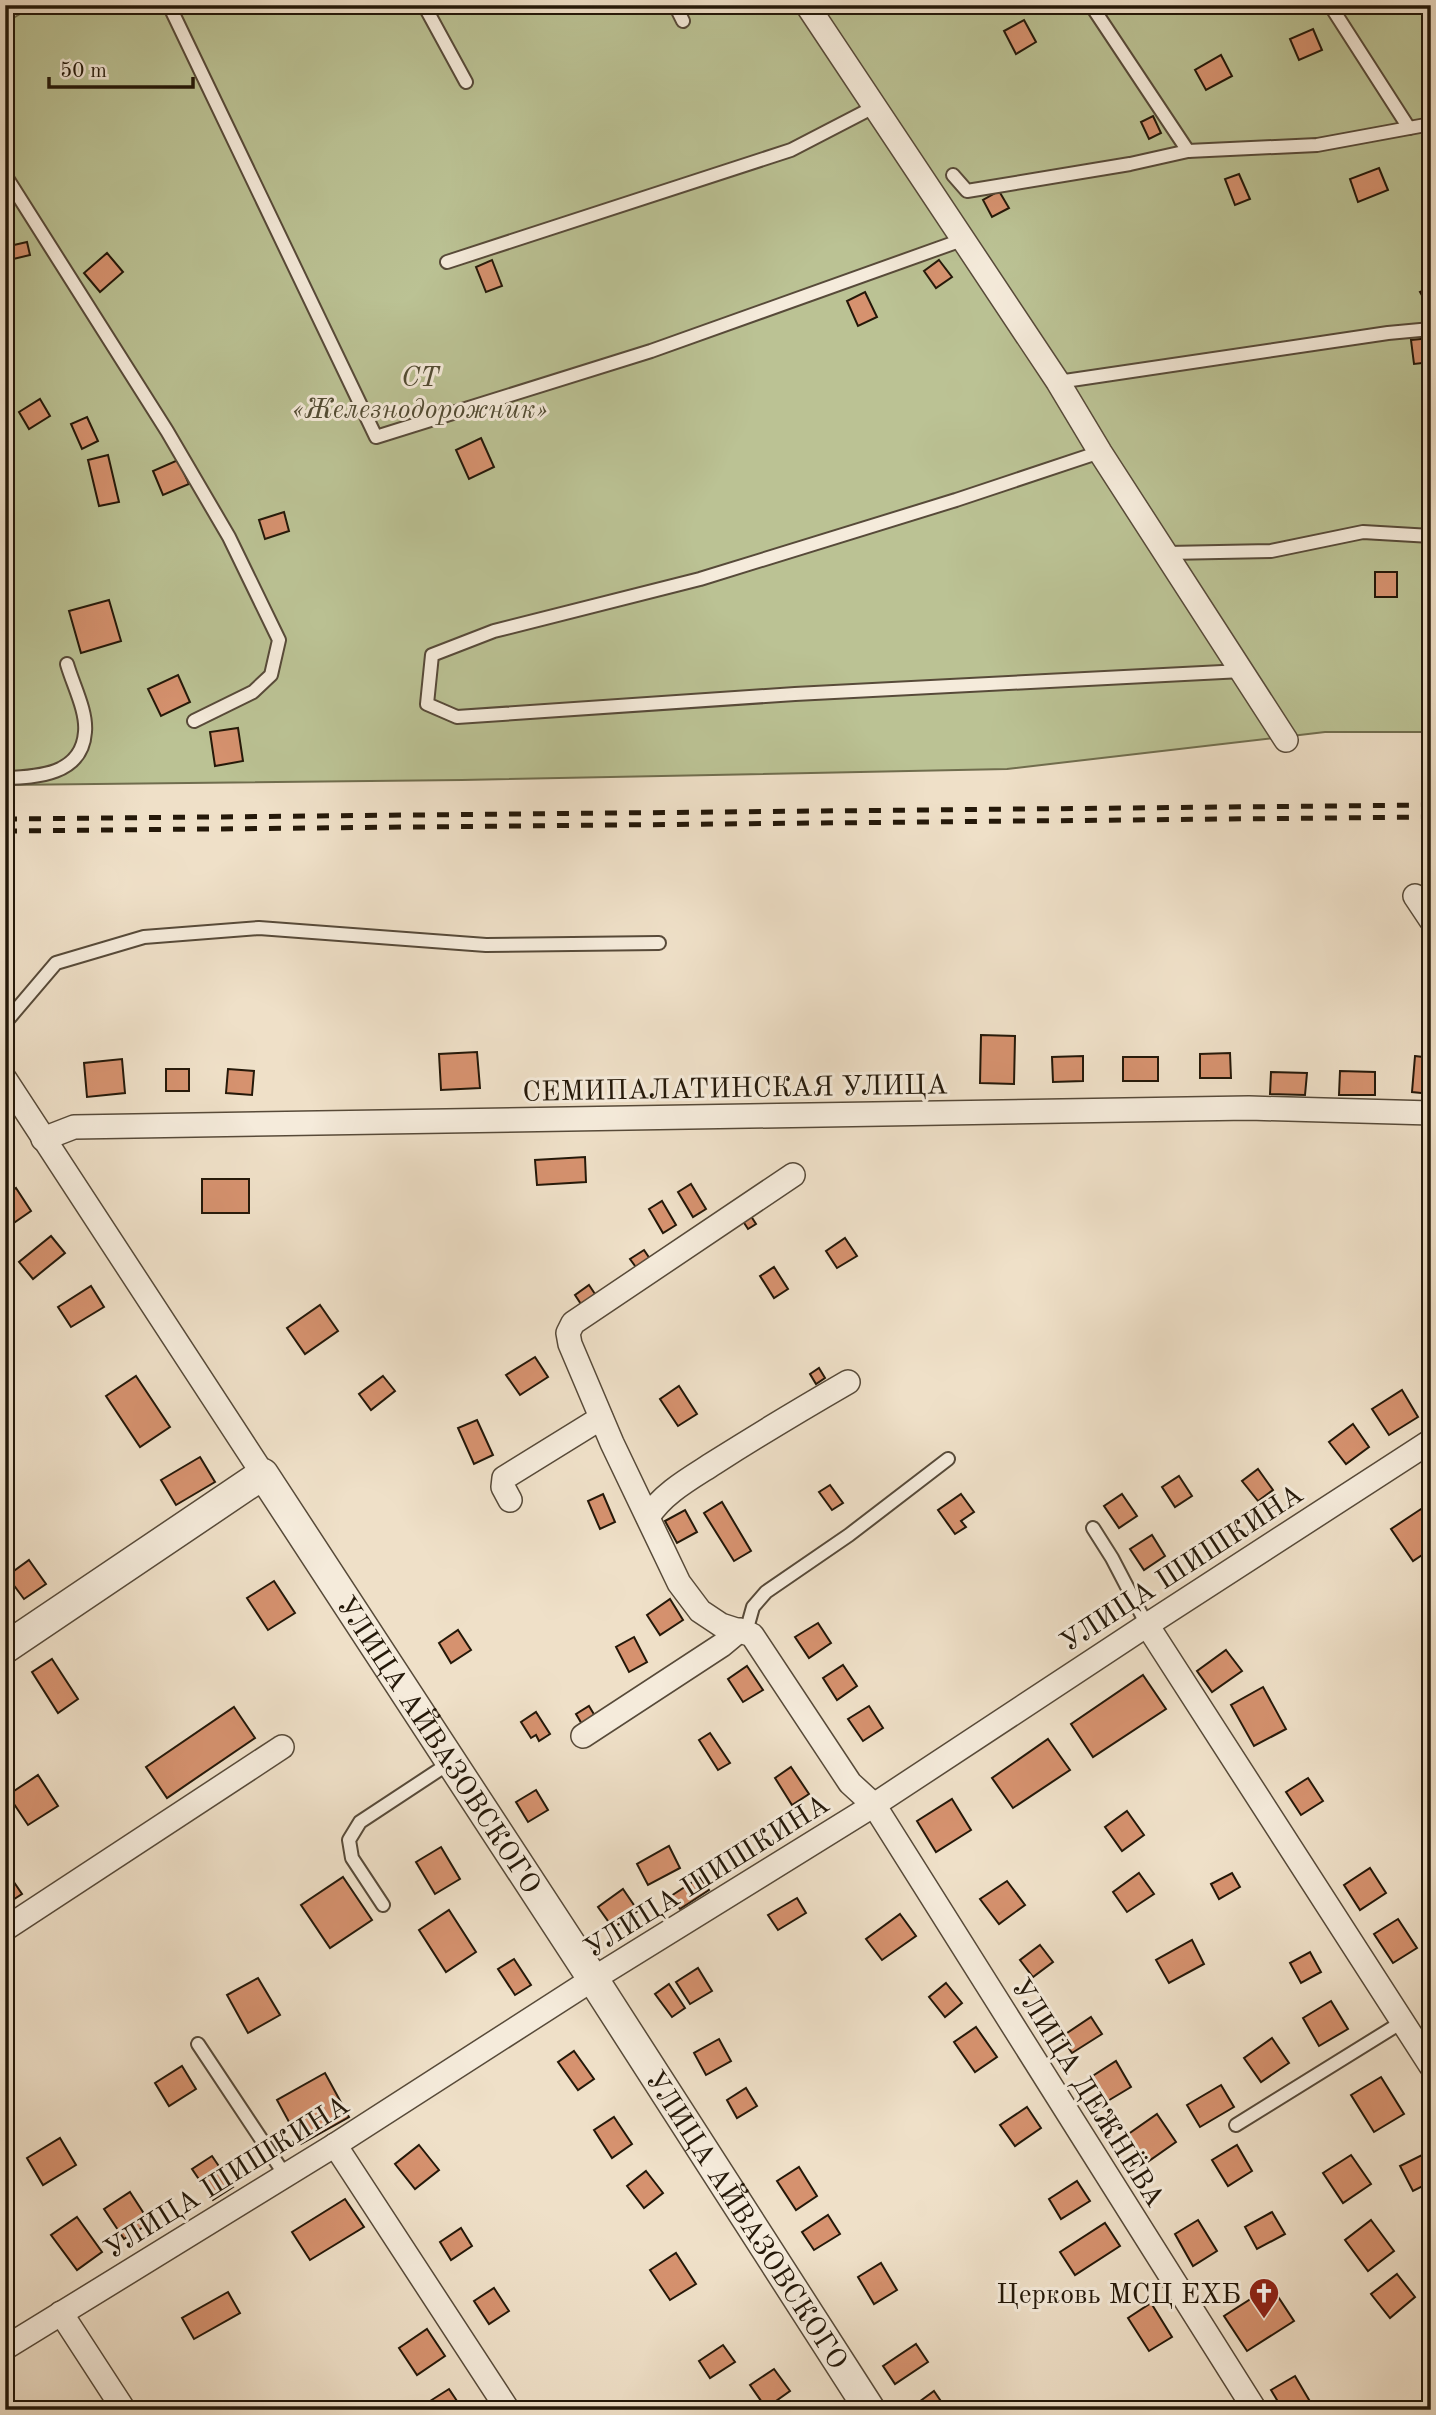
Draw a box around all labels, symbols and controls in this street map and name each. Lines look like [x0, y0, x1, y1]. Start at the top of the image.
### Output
scale bar [49, 46, 192, 90]
text: 50 m [60, 61, 107, 82]
park label: СТ «Железнодорожник» [292, 365, 548, 425]
street label: СЕМИПАЛАТИНСКАЯ УЛИЦА [522, 1072, 948, 1108]
street label: УЛИЦА ШИШКИНА [1056, 1481, 1309, 1658]
street label: УЛИЦА АЙВАЗОВСКОГО [330, 1592, 544, 1900]
street label: УЛИЦА ШИШКИНА [580, 1791, 835, 1964]
street label: УЛИЦА ДЕЖНЁВА [1005, 1972, 1172, 2213]
street label: УЛИЦА АЙВАЗОВСКОГО [639, 2067, 851, 2375]
street label: УЛИЦА ШИШКИНА [100, 2092, 355, 2265]
church icon: Церковь МСЦ ЕХБ [1247, 2276, 1281, 2320]
place label: Церковь МСЦ ЕХБ [996, 2282, 1241, 2310]

